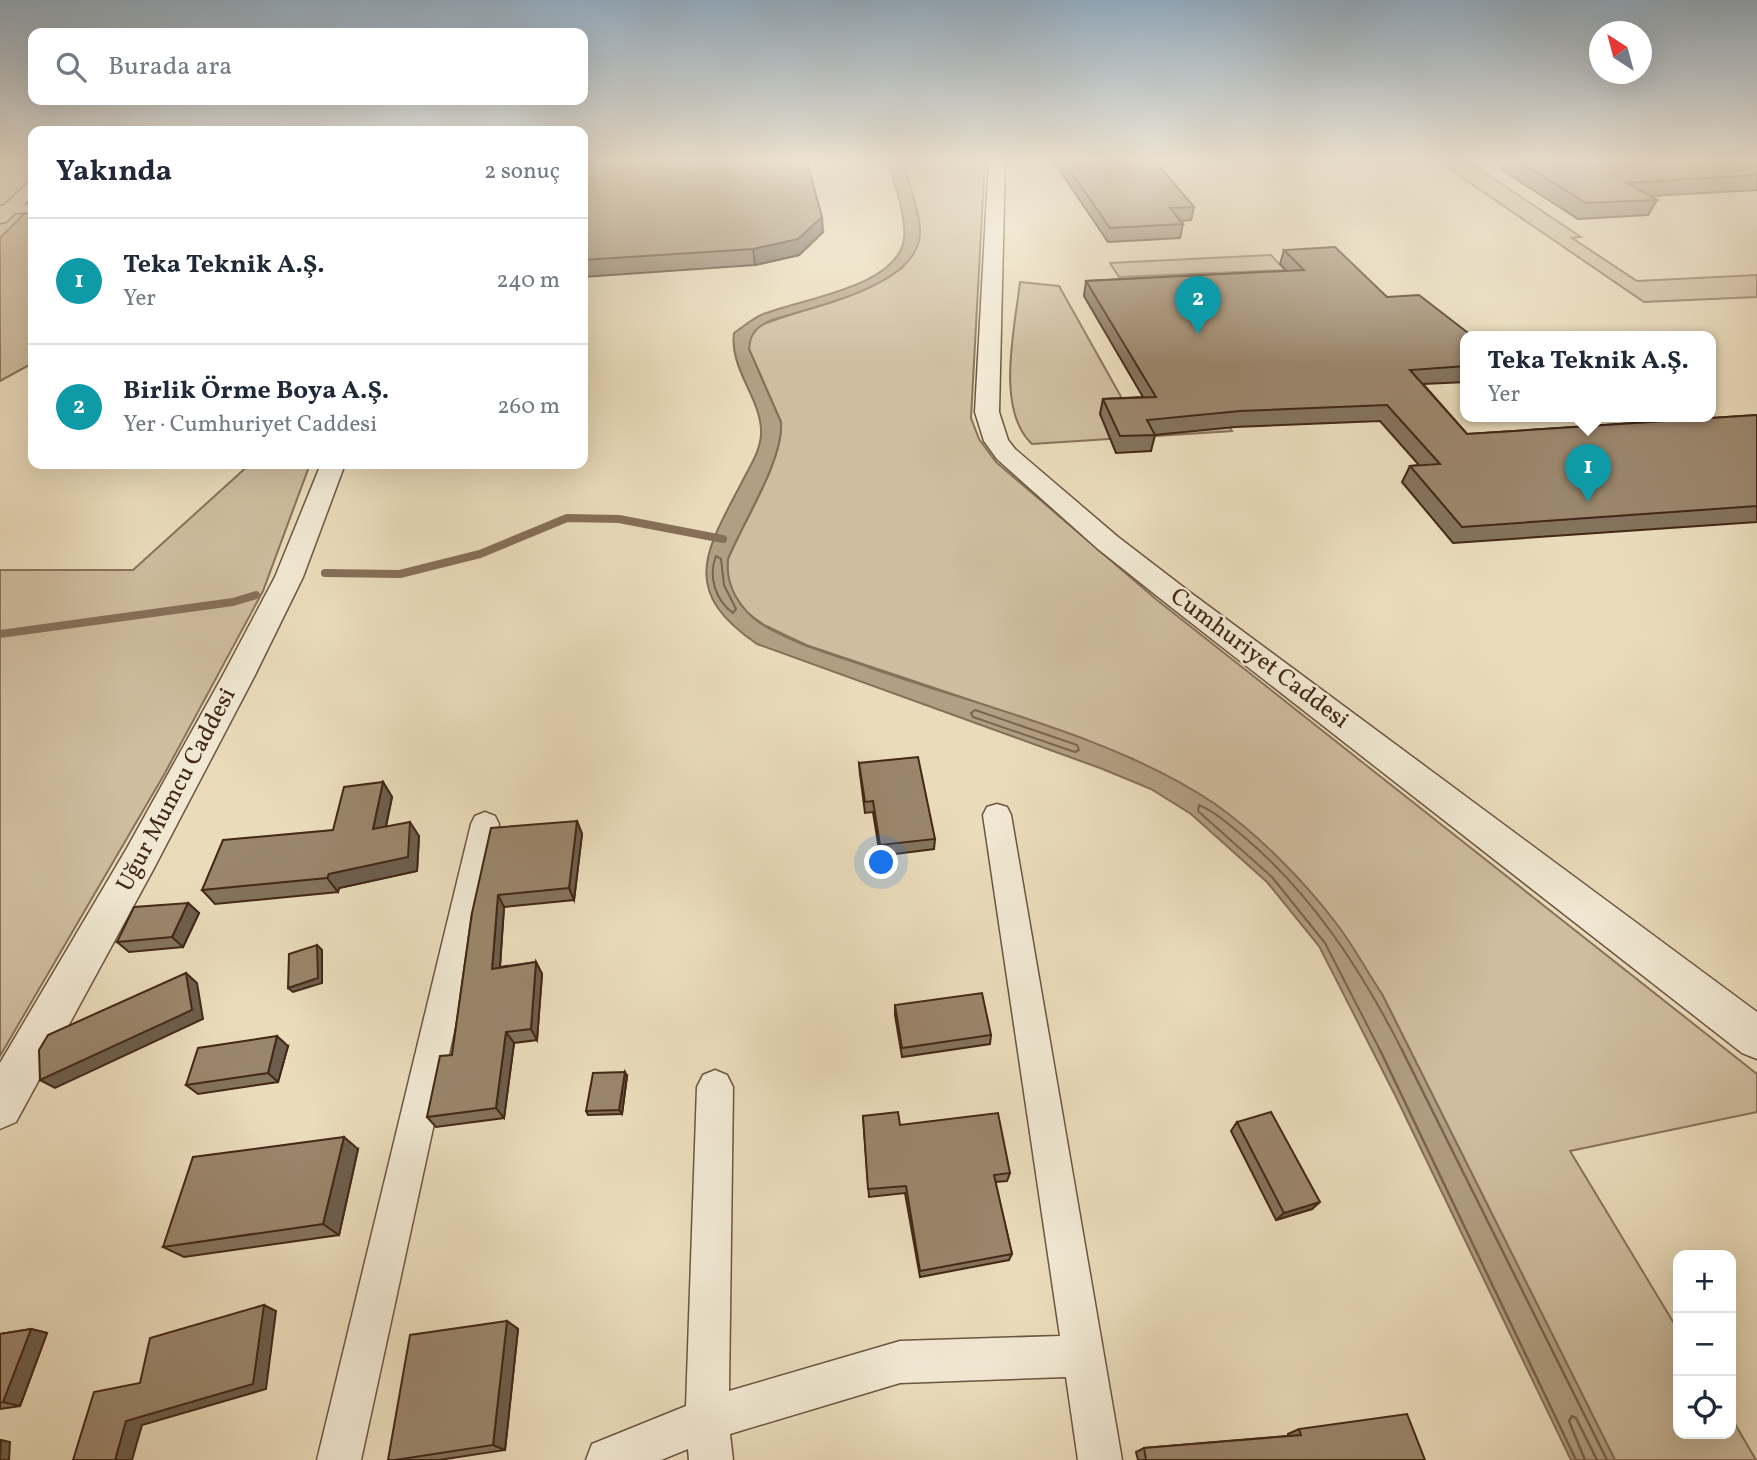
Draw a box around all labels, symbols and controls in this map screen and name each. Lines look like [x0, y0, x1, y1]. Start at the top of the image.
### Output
north arrow [1589, 21, 1652, 84]
search box [28, 28, 588, 105]
icon: search [52, 48, 90, 86]
text: Burada ara [108, 49, 232, 85]
text: Yakında [56, 151, 172, 193]
text: 2 sonuç [484, 156, 560, 188]
text: Teka Teknik A.Ş. [123, 247, 325, 283]
text: 1 [74, 265, 84, 297]
text: 240 m [496, 265, 560, 297]
pin: 2 [1175, 276, 1221, 334]
text: Yer [123, 283, 156, 315]
popup [1460, 331, 1716, 422]
text: Teka Teknik A.Ş. [1487, 343, 1689, 379]
text: Birlik Örme Boya A.Ş. [123, 373, 389, 409]
text: Yer [1487, 379, 1520, 411]
text: 2 [73, 391, 85, 423]
text: 260 m [497, 391, 560, 423]
text: Yer · Cumhuriyet Caddesi [123, 409, 377, 441]
pin: 1 [1565, 444, 1611, 502]
street label: Cumhuriyet Caddesi [1162, 580, 1356, 738]
street label: Uğur Mumcu Caddesi [109, 682, 245, 898]
your location [864, 845, 898, 879]
map controls [1673, 1250, 1736, 1439]
button: + [1673, 1250, 1736, 1313]
button: − [1673, 1313, 1736, 1376]
button: locate [1673, 1376, 1736, 1439]

